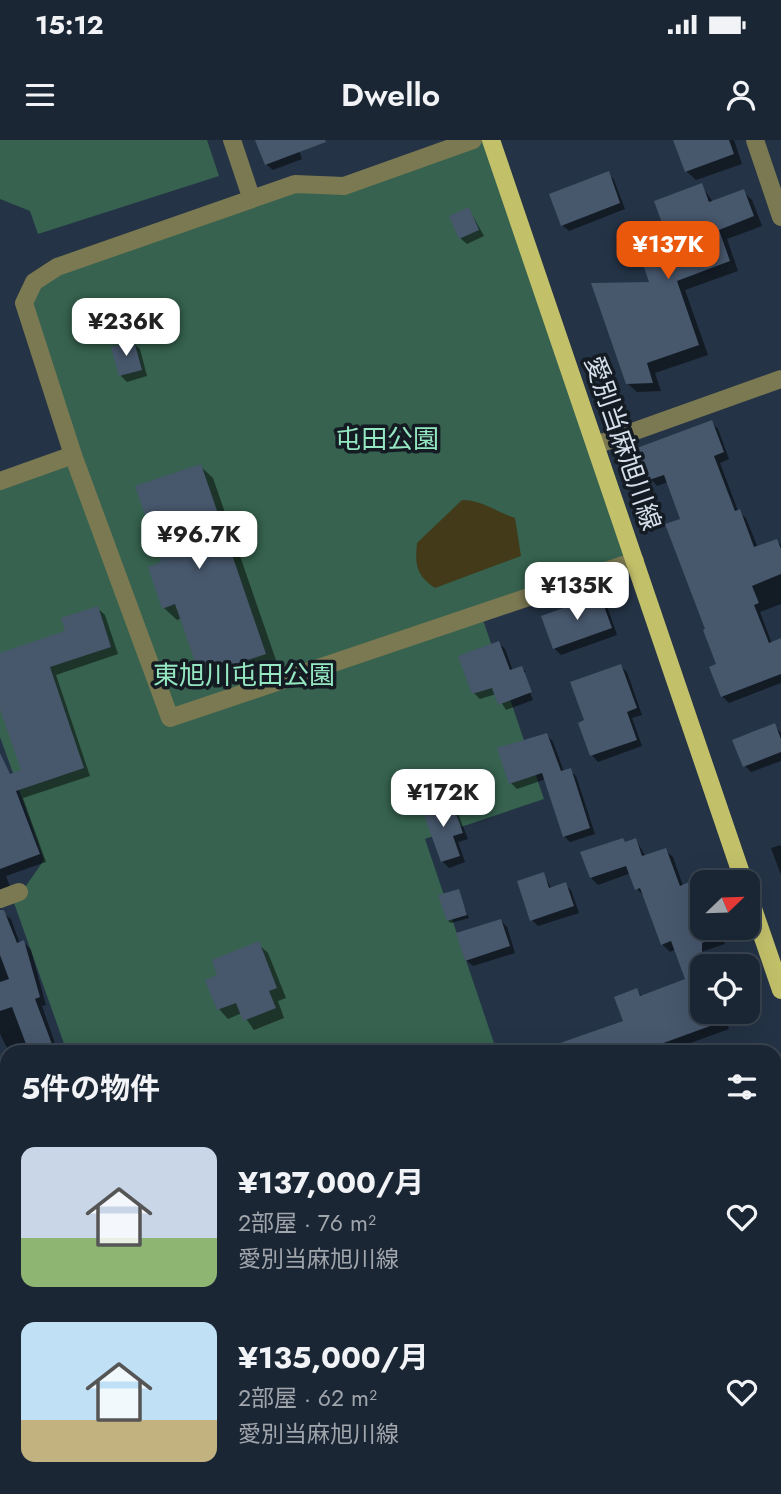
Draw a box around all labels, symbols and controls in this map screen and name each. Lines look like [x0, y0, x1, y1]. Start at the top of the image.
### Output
text: 15:12 [35, 6, 104, 44]
text: Dwello [341, 72, 440, 118]
icon: menu [21, 76, 59, 114]
icon: person [722, 76, 760, 114]
pin: ¥137K [619, 222, 717, 281]
text: ¥137K [633, 227, 703, 261]
pin: ¥236K [77, 298, 175, 358]
text: ¥236K [88, 304, 164, 338]
street label: 愛別当麻旭川線 [575, 351, 671, 535]
park label: 屯田公園 [335, 420, 439, 458]
pin: ¥96.7K [142, 512, 256, 571]
text: ¥96.7K [157, 517, 241, 551]
pin: ¥135K [528, 562, 626, 622]
text: ¥135K [541, 568, 613, 602]
park label: 東旭川屯田公園 [153, 656, 335, 694]
pin: ¥172K [394, 770, 492, 829]
text: ¥172K [407, 775, 479, 809]
north arrow [690, 870, 760, 940]
map controls [690, 870, 760, 1024]
button: locate [690, 954, 760, 1024]
text: 5件の物件 [21, 1067, 160, 1110]
icon: filters [723, 1068, 761, 1106]
text: ¥137,000/月 [238, 1161, 424, 1204]
icon: home [77, 1175, 161, 1259]
icon: heart [723, 1198, 761, 1236]
text: 2部屋 · 76 m² [238, 1206, 376, 1240]
text: 愛別当麻旭川線 [238, 1242, 399, 1276]
text: ¥135,000/月 [238, 1336, 429, 1379]
icon: home [77, 1350, 161, 1434]
icon: heart [723, 1373, 761, 1411]
text: 2部屋 · 62 m² [238, 1381, 377, 1415]
text: 愛別当麻旭川線 [238, 1417, 399, 1451]

